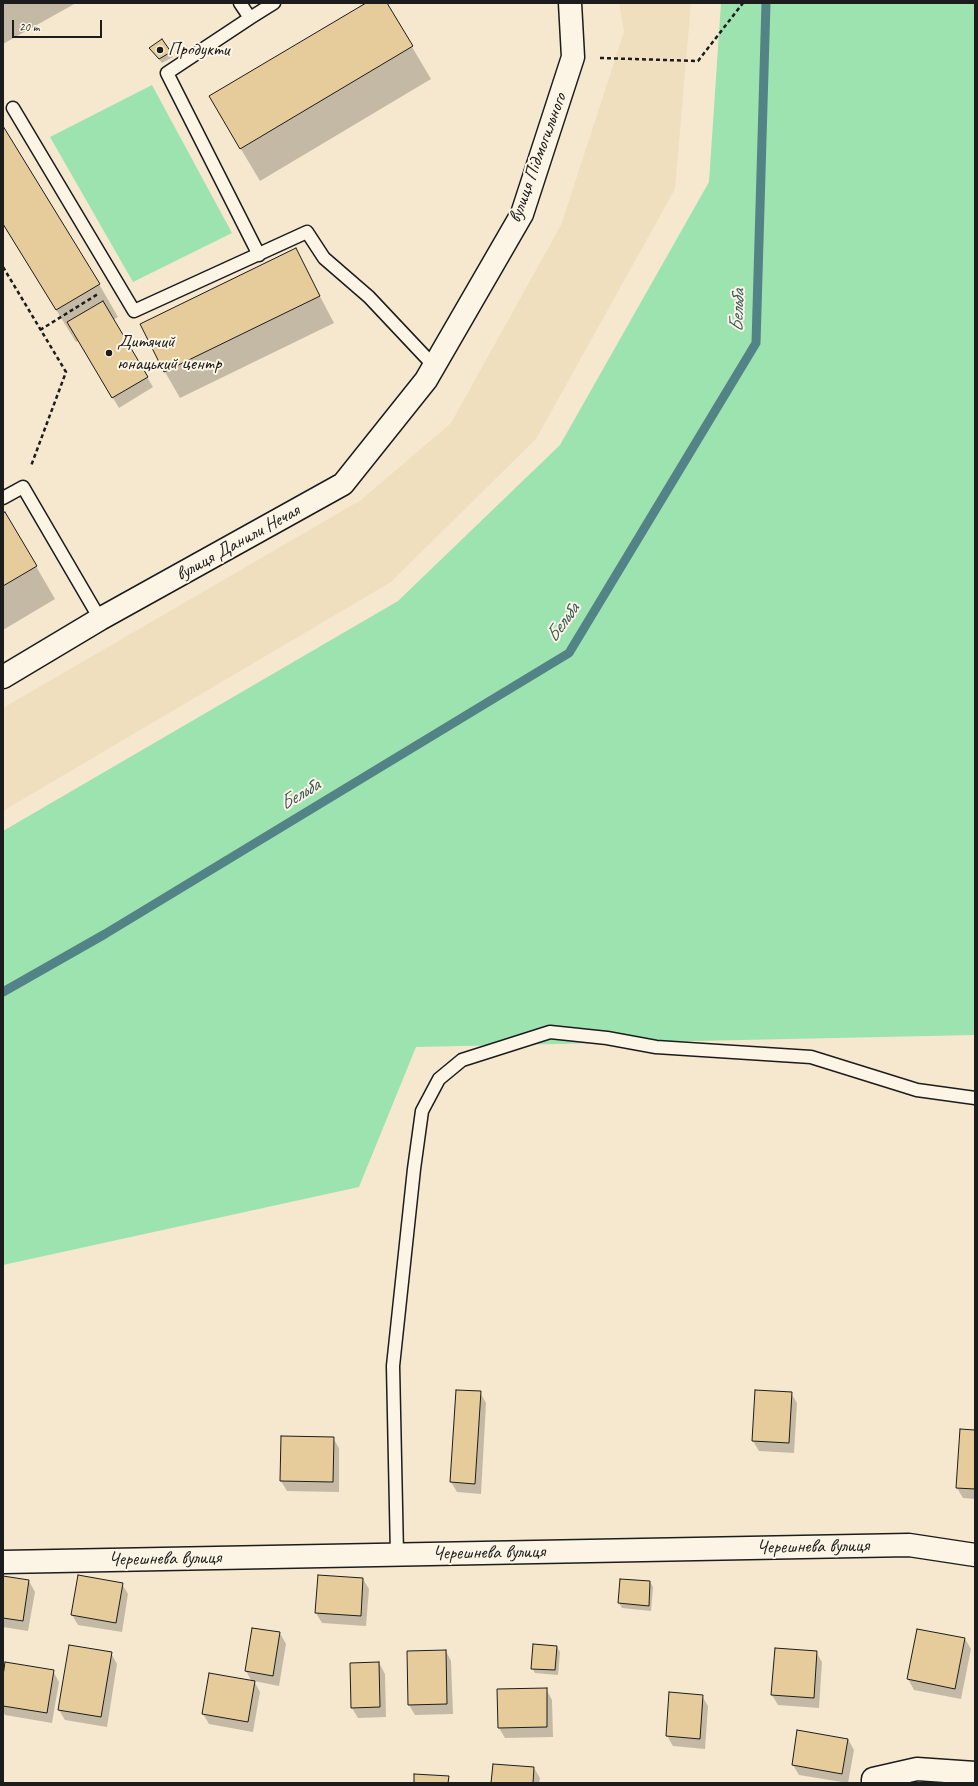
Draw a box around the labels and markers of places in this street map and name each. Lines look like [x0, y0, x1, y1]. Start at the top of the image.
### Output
place label: Продукти [168, 39, 229, 61]
marker: Продукти [155, 45, 165, 55]
place label: Дитячий юнацький центр [117, 331, 221, 375]
marker: Дитячий юнацький центр [104, 348, 114, 358]

